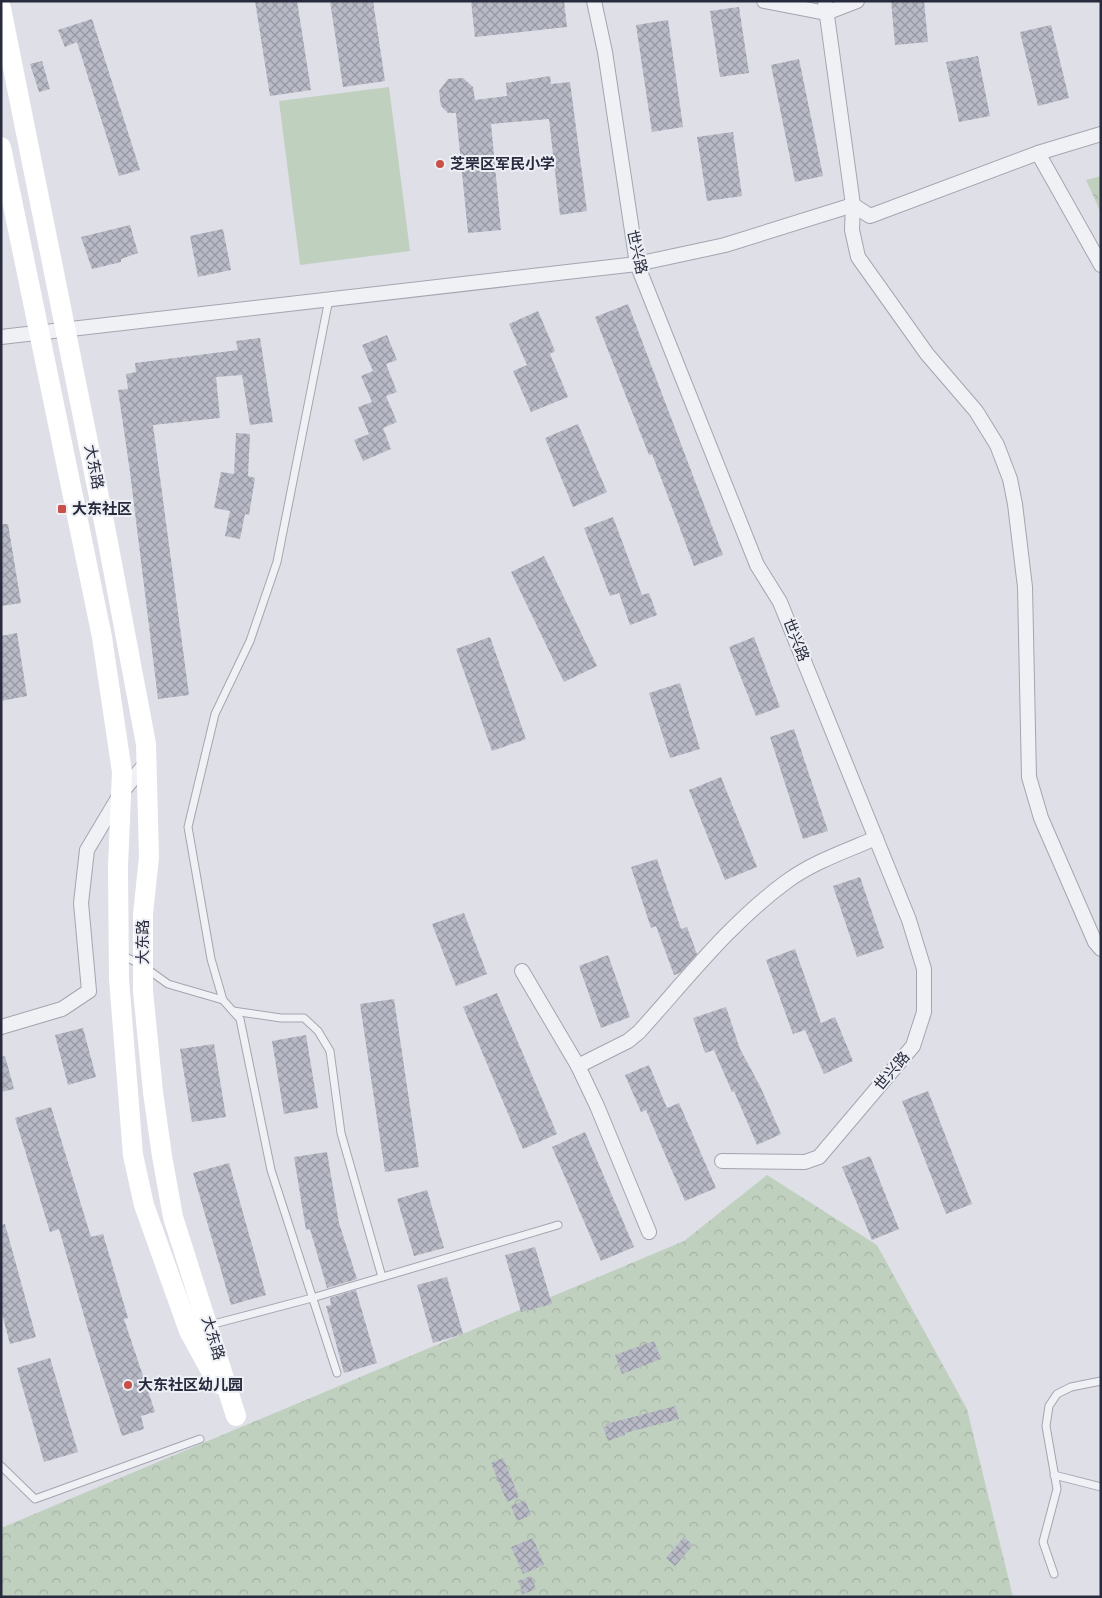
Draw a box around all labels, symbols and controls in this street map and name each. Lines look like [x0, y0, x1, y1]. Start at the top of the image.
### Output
place label: 芝罘区军民小学 [450, 155, 555, 173]
marker: 芝罘区军民小学 [434, 158, 446, 170]
street label: 世兴路 [623, 228, 651, 276]
street label: 大东路 [81, 443, 107, 491]
place label: 大东社区 [72, 500, 132, 518]
marker: 大东社区 [56, 503, 68, 515]
street label: 世兴路 [779, 616, 813, 664]
street label: 大东路 [134, 919, 152, 965]
street label: 世兴路 [871, 1048, 913, 1094]
street label: 大东路 [198, 1314, 228, 1362]
place label: 大东社区幼儿园 [138, 1376, 243, 1394]
marker: 大东社区幼儿园 [122, 1379, 134, 1391]

